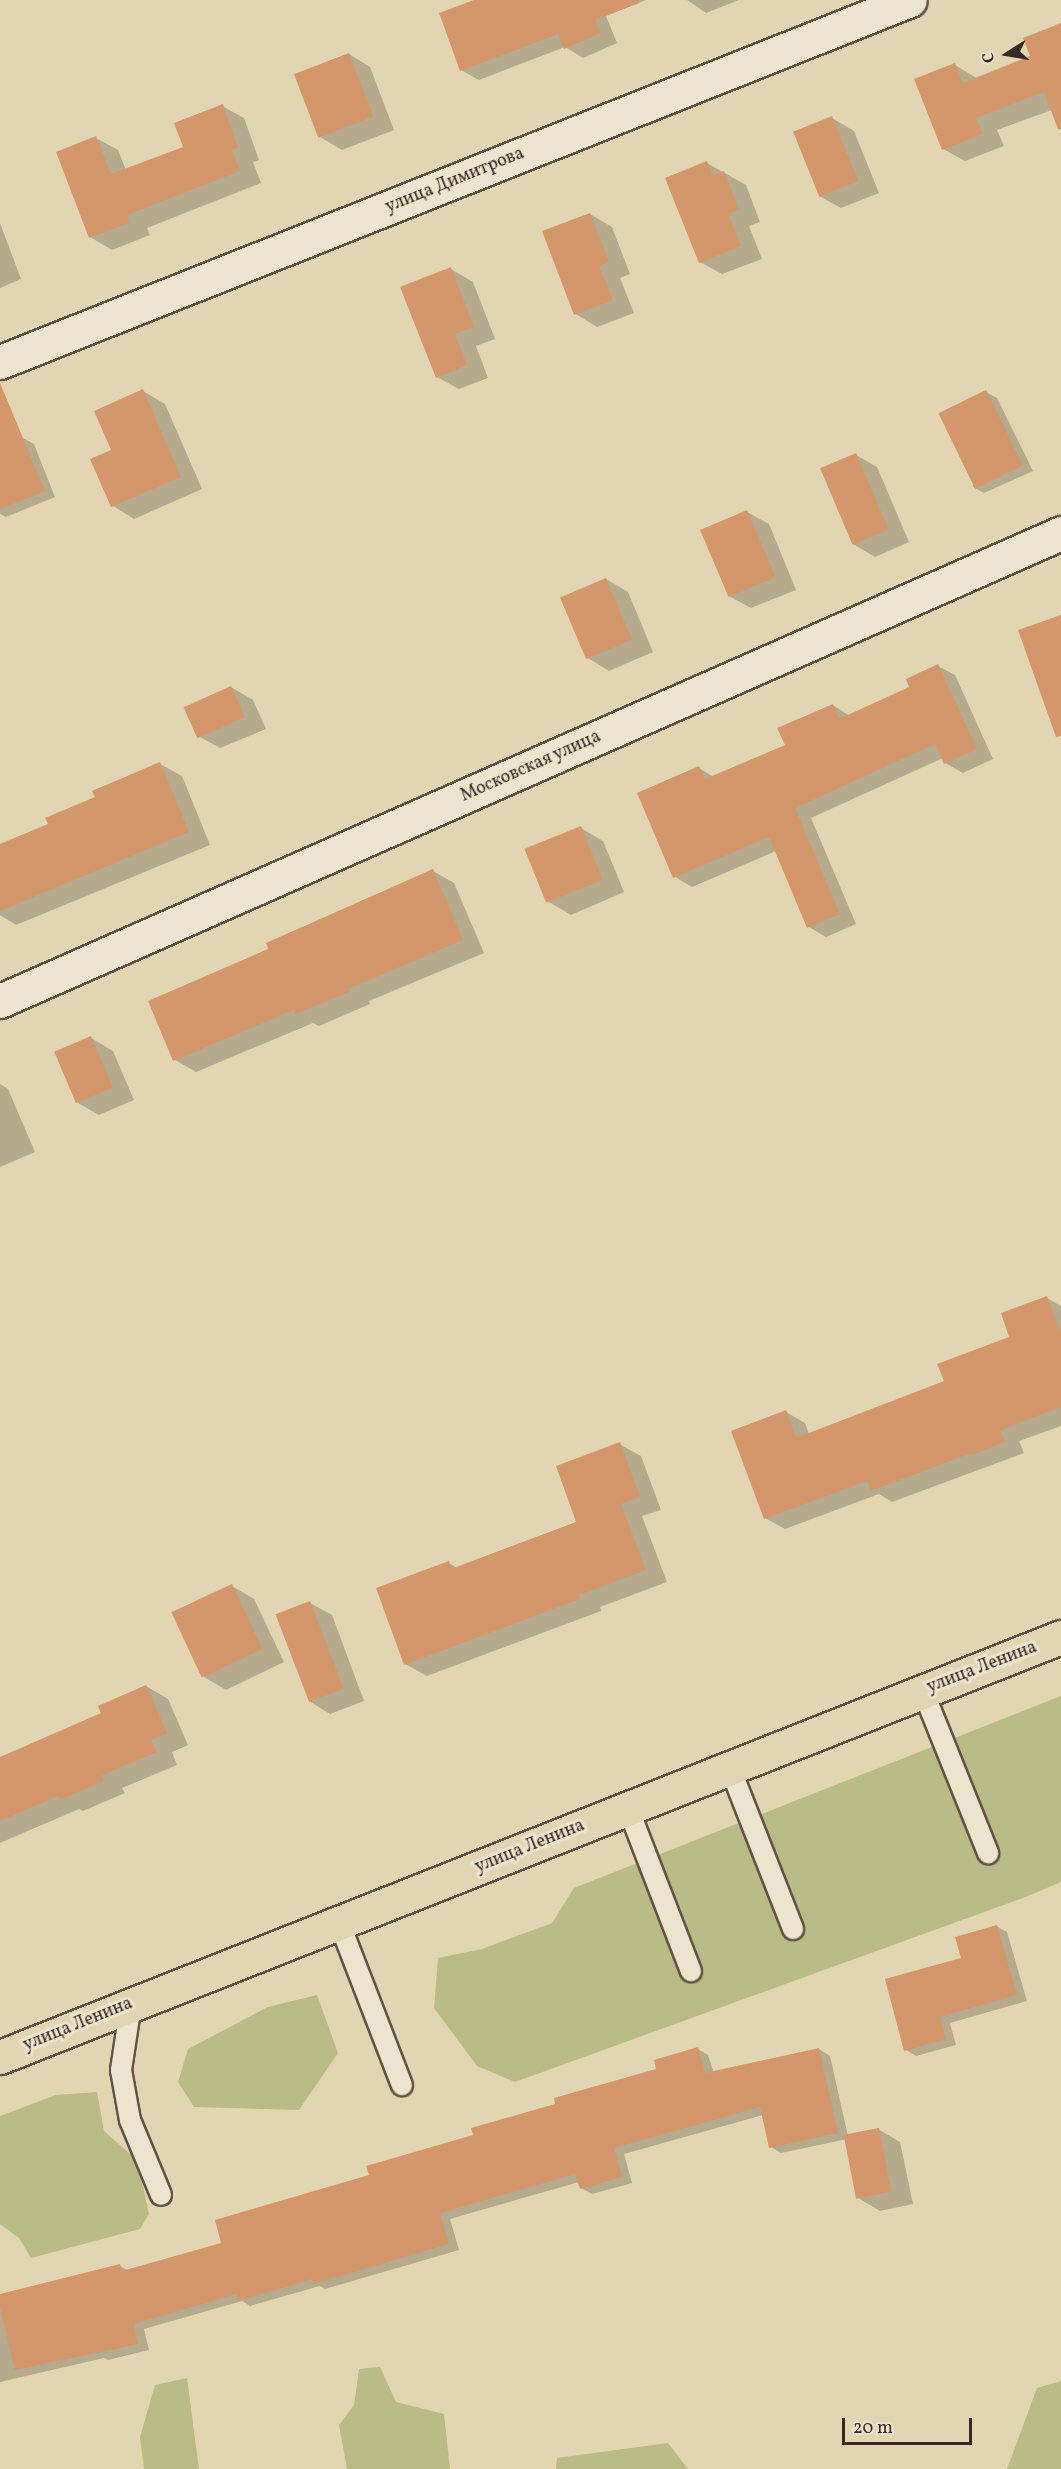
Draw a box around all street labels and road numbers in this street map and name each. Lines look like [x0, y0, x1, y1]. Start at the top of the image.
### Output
street label: улица Димитрова [382, 143, 528, 219]
street label: Московская улица [457, 726, 605, 808]
street label: улица Ленина [924, 1637, 1040, 1699]
street label: улица Ленина [472, 1815, 588, 1879]
street label: улица Ленина [20, 1993, 136, 2057]

